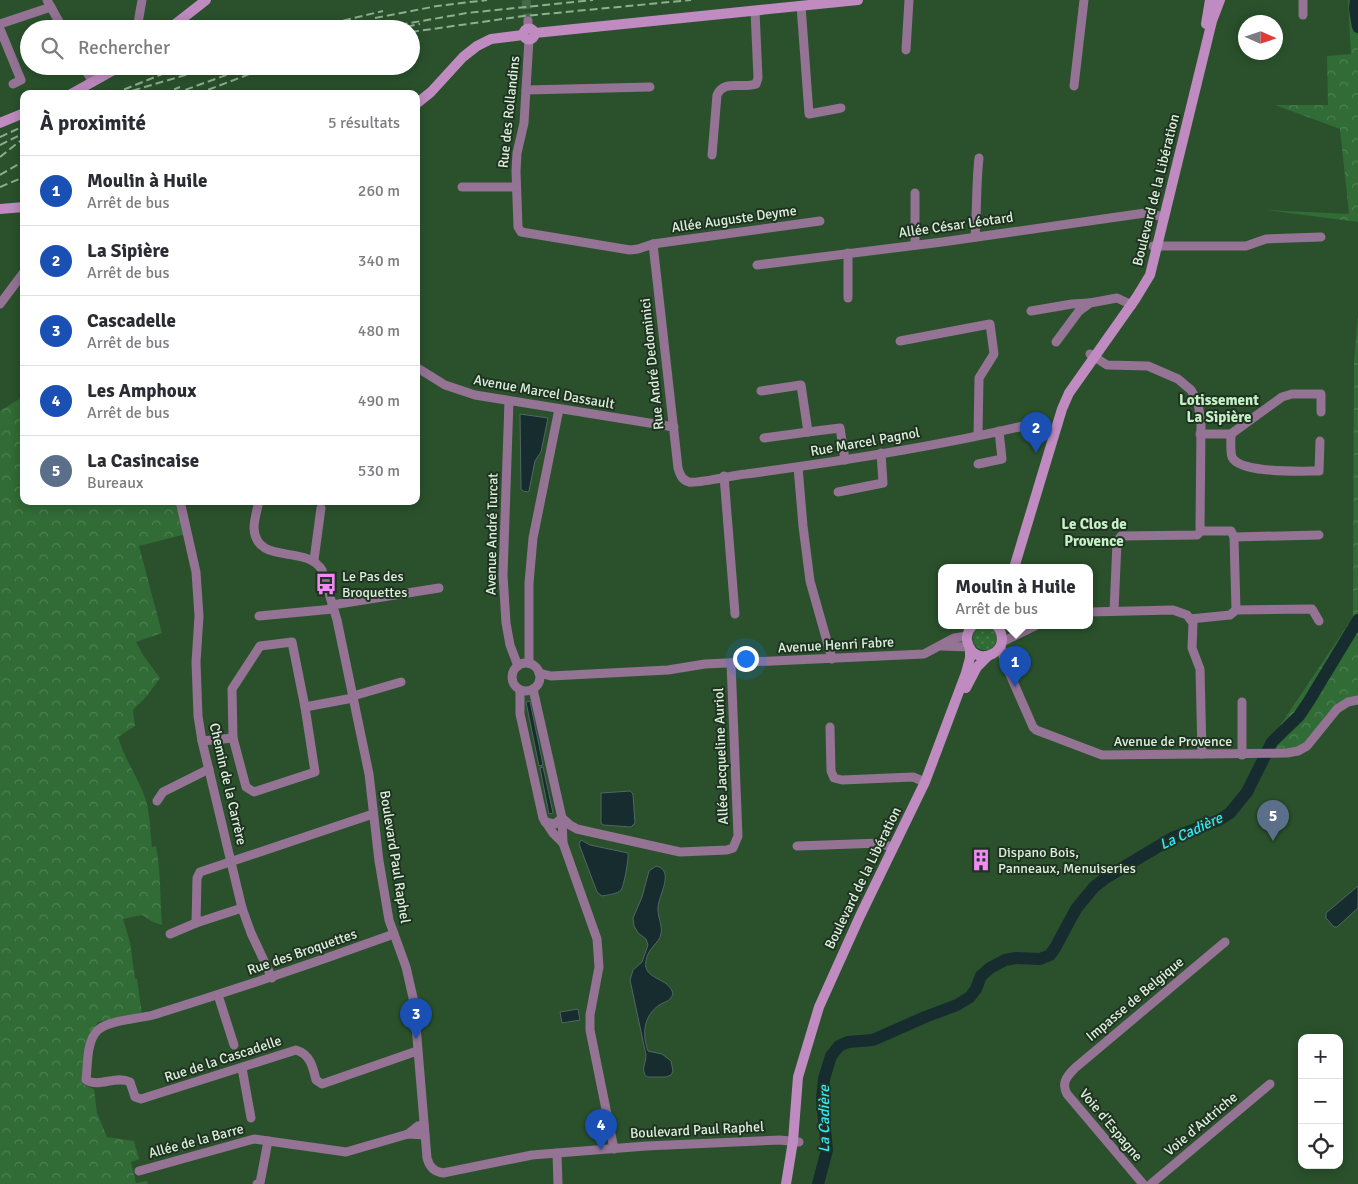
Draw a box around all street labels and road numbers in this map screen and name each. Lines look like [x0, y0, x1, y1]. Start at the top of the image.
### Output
street label: Rue des Rollandins [495, 55, 523, 169]
street label: Boulevard de la Libération [1129, 112, 1183, 268]
street label: Allée Auguste Deyme [670, 202, 798, 236]
street label: Allée César Léotard [897, 209, 1015, 241]
street label: Rue André Dedominici [637, 297, 667, 431]
street label: Avenue Marcel Dassault [472, 371, 616, 413]
street label: Rue Marcel Pagnol [809, 424, 921, 460]
street label: Avenue André Turcat [482, 473, 502, 595]
street label: Avenue Henri Fabre [777, 633, 895, 657]
street label: Allée Jacqueline Auriol [710, 687, 732, 825]
street label: Chemin de la Carrère [206, 721, 250, 847]
street label: Avenue de Provence [1114, 733, 1232, 750]
street label: Boulevard Paul Raphel [376, 789, 414, 925]
street label: Boulevard de la Libération [821, 804, 905, 952]
street label: Rue des Broquettes [245, 925, 359, 979]
street label: Impasse de Belgique [1083, 953, 1187, 1045]
street label: Rue de la Cascadelle [162, 1032, 284, 1086]
street label: Voie d'Espagne [1076, 1085, 1146, 1165]
street label: Voie d'Autriche [1161, 1089, 1241, 1159]
street label: Boulevard Paul Raphel [629, 1118, 765, 1142]
street label: Allée de la Barre [147, 1120, 245, 1162]

